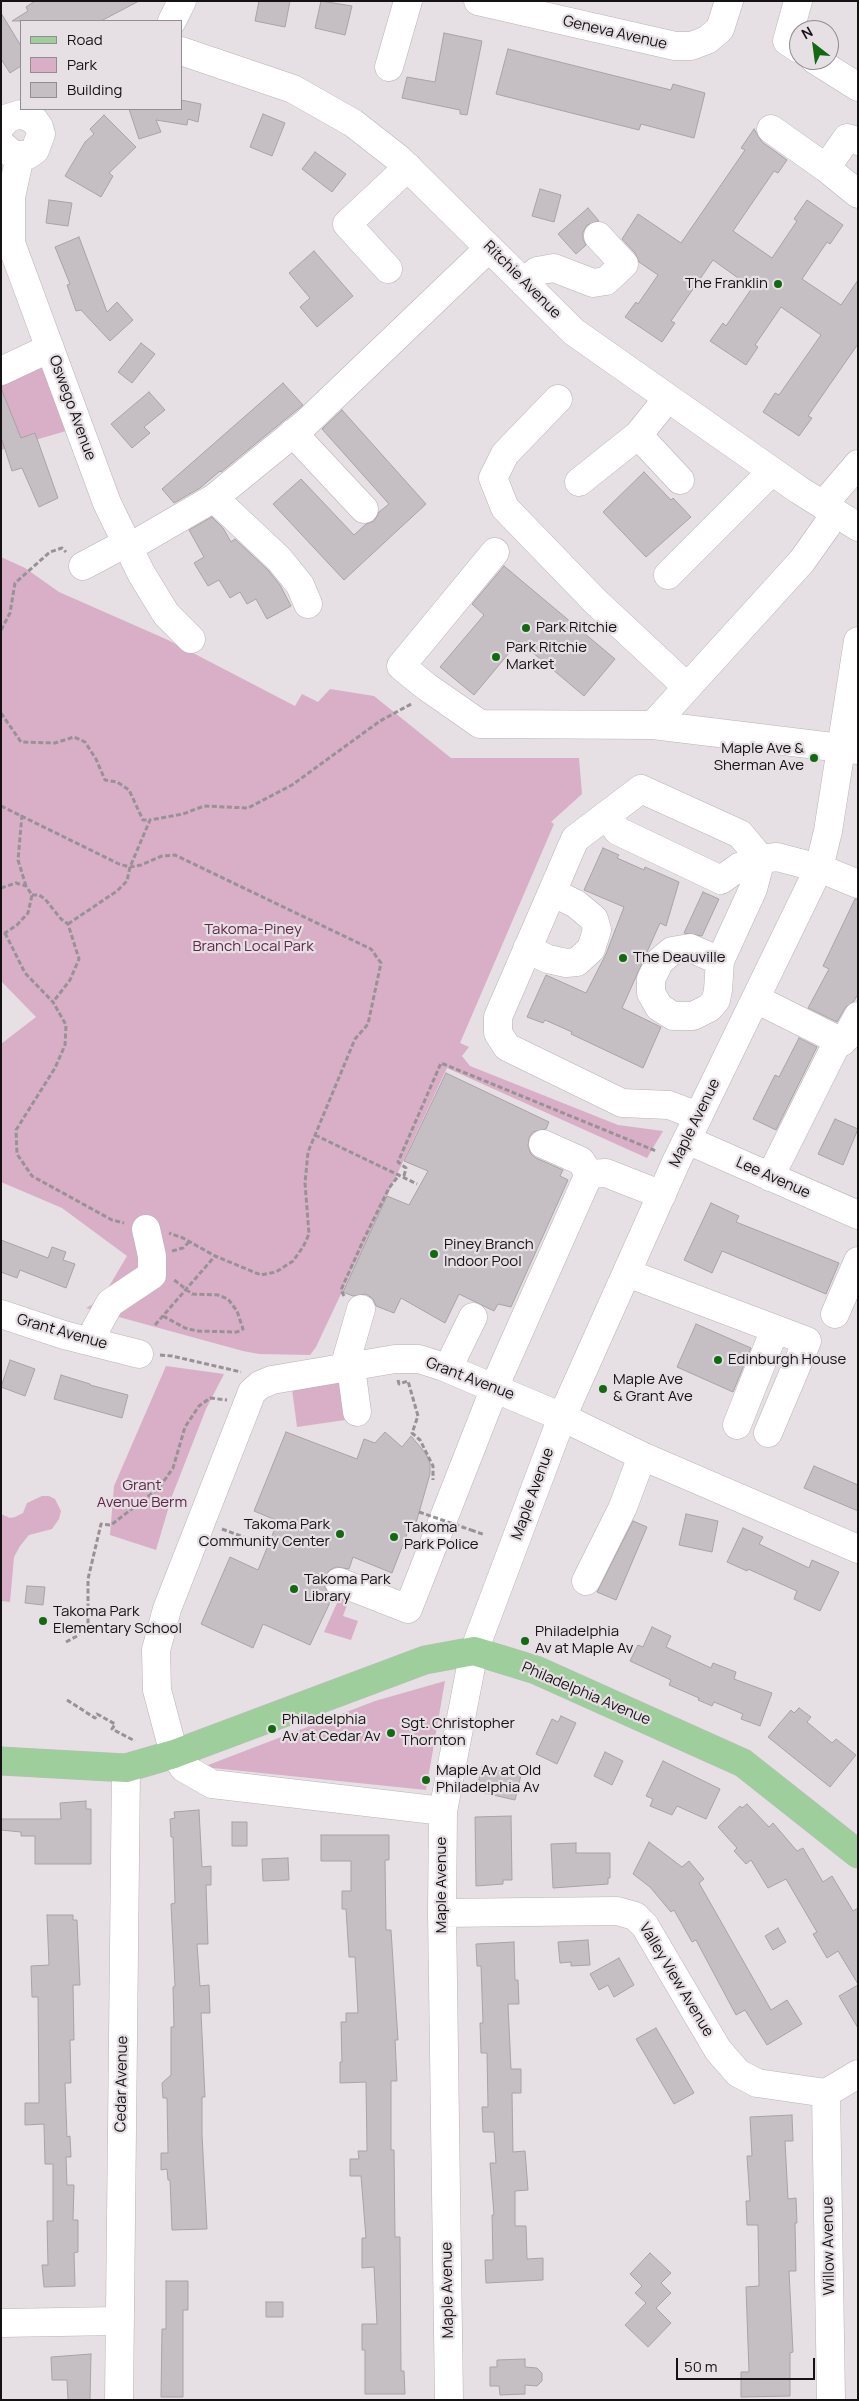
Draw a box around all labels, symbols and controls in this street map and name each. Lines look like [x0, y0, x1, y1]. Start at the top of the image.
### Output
street label: Geneva Avenue [561, 12, 669, 54]
legend [20, 20, 182, 110]
north arrow [789, 20, 839, 70]
text: N [798, 22, 816, 43]
text: Road [67, 29, 103, 50]
text: Park [67, 54, 97, 75]
text: Building [67, 79, 122, 100]
street label: Ritchie Avenue [479, 237, 565, 323]
place label: The Franklin [685, 275, 768, 293]
marker: The Franklin [772, 278, 784, 290]
street label: Oswego Avenue [45, 353, 99, 463]
place label: Park Ritchie [536, 619, 617, 637]
marker: Park Ritchie [520, 622, 532, 634]
place label: Park Ritchie Market [506, 639, 587, 674]
marker: Park Ritchie Market [490, 651, 502, 663]
place label: Maple Ave & Sherman Ave [714, 740, 804, 775]
marker: Maple Ave & Sherman Ave [808, 752, 820, 764]
park label: Takoma-Piney Branch Local Park [192, 921, 314, 956]
place label: The Deauville [633, 949, 725, 967]
marker: The Deauville [617, 952, 629, 964]
street label: Maple Avenue [666, 1076, 724, 1170]
street label: Lee Avenue [733, 1154, 813, 1202]
place label: Piney Branch Indoor Pool [444, 1236, 534, 1271]
marker: Piney Branch Indoor Pool [428, 1248, 440, 1260]
street label: Grant Avenue [15, 1310, 109, 1354]
place label: Edinburgh House [728, 1351, 846, 1369]
street label: Grant Avenue [423, 1354, 517, 1404]
marker: Edinburgh House [712, 1354, 724, 1366]
place label: Maple Ave & Grant Ave [613, 1371, 693, 1406]
marker: Maple Ave & Grant Ave [597, 1383, 609, 1395]
street label: Maple Avenue [508, 1446, 558, 1542]
park label: Grant Avenue Berm [97, 1477, 187, 1512]
place label: Takoma Park Community Center [199, 1516, 330, 1551]
place label: Takoma Park Police [404, 1519, 479, 1554]
marker: Takoma Park Community Center [334, 1528, 346, 1540]
marker: Takoma Park Police [388, 1531, 400, 1543]
place label: Takoma Park Library [304, 1571, 390, 1606]
marker: Takoma Park Library [288, 1583, 300, 1595]
place label: Takoma Park Elementary School [53, 1603, 182, 1638]
marker: Takoma Park Elementary School [37, 1615, 49, 1627]
place label: Philadelphia Av at Maple Av [535, 1623, 633, 1658]
marker: Philadelphia Av at Maple Av [519, 1635, 531, 1647]
street label: Philadelphia Avenue [519, 1659, 653, 1729]
place label: Philadelphia Av at Cedar Av [282, 1711, 381, 1746]
place label: Sgt. Christopher Thornton [401, 1715, 515, 1750]
marker: Philadelphia Av at Cedar Av [266, 1723, 278, 1735]
marker: Sgt. Christopher Thornton [385, 1727, 397, 1739]
place label: Maple Av at Old Philadelphia Av [436, 1762, 541, 1797]
marker: Maple Av at Old Philadelphia Av [420, 1774, 432, 1786]
street label: Maple Avenue [433, 1837, 451, 1933]
street label: Valley View Avenue [635, 1920, 717, 2040]
street label: Cedar Avenue [112, 2036, 132, 2132]
street label: Willow Avenue [819, 2197, 839, 2295]
street label: Maple Avenue [438, 2242, 458, 2338]
scale bar [679, 2348, 818, 2380]
text: 50 m [684, 2356, 718, 2377]

